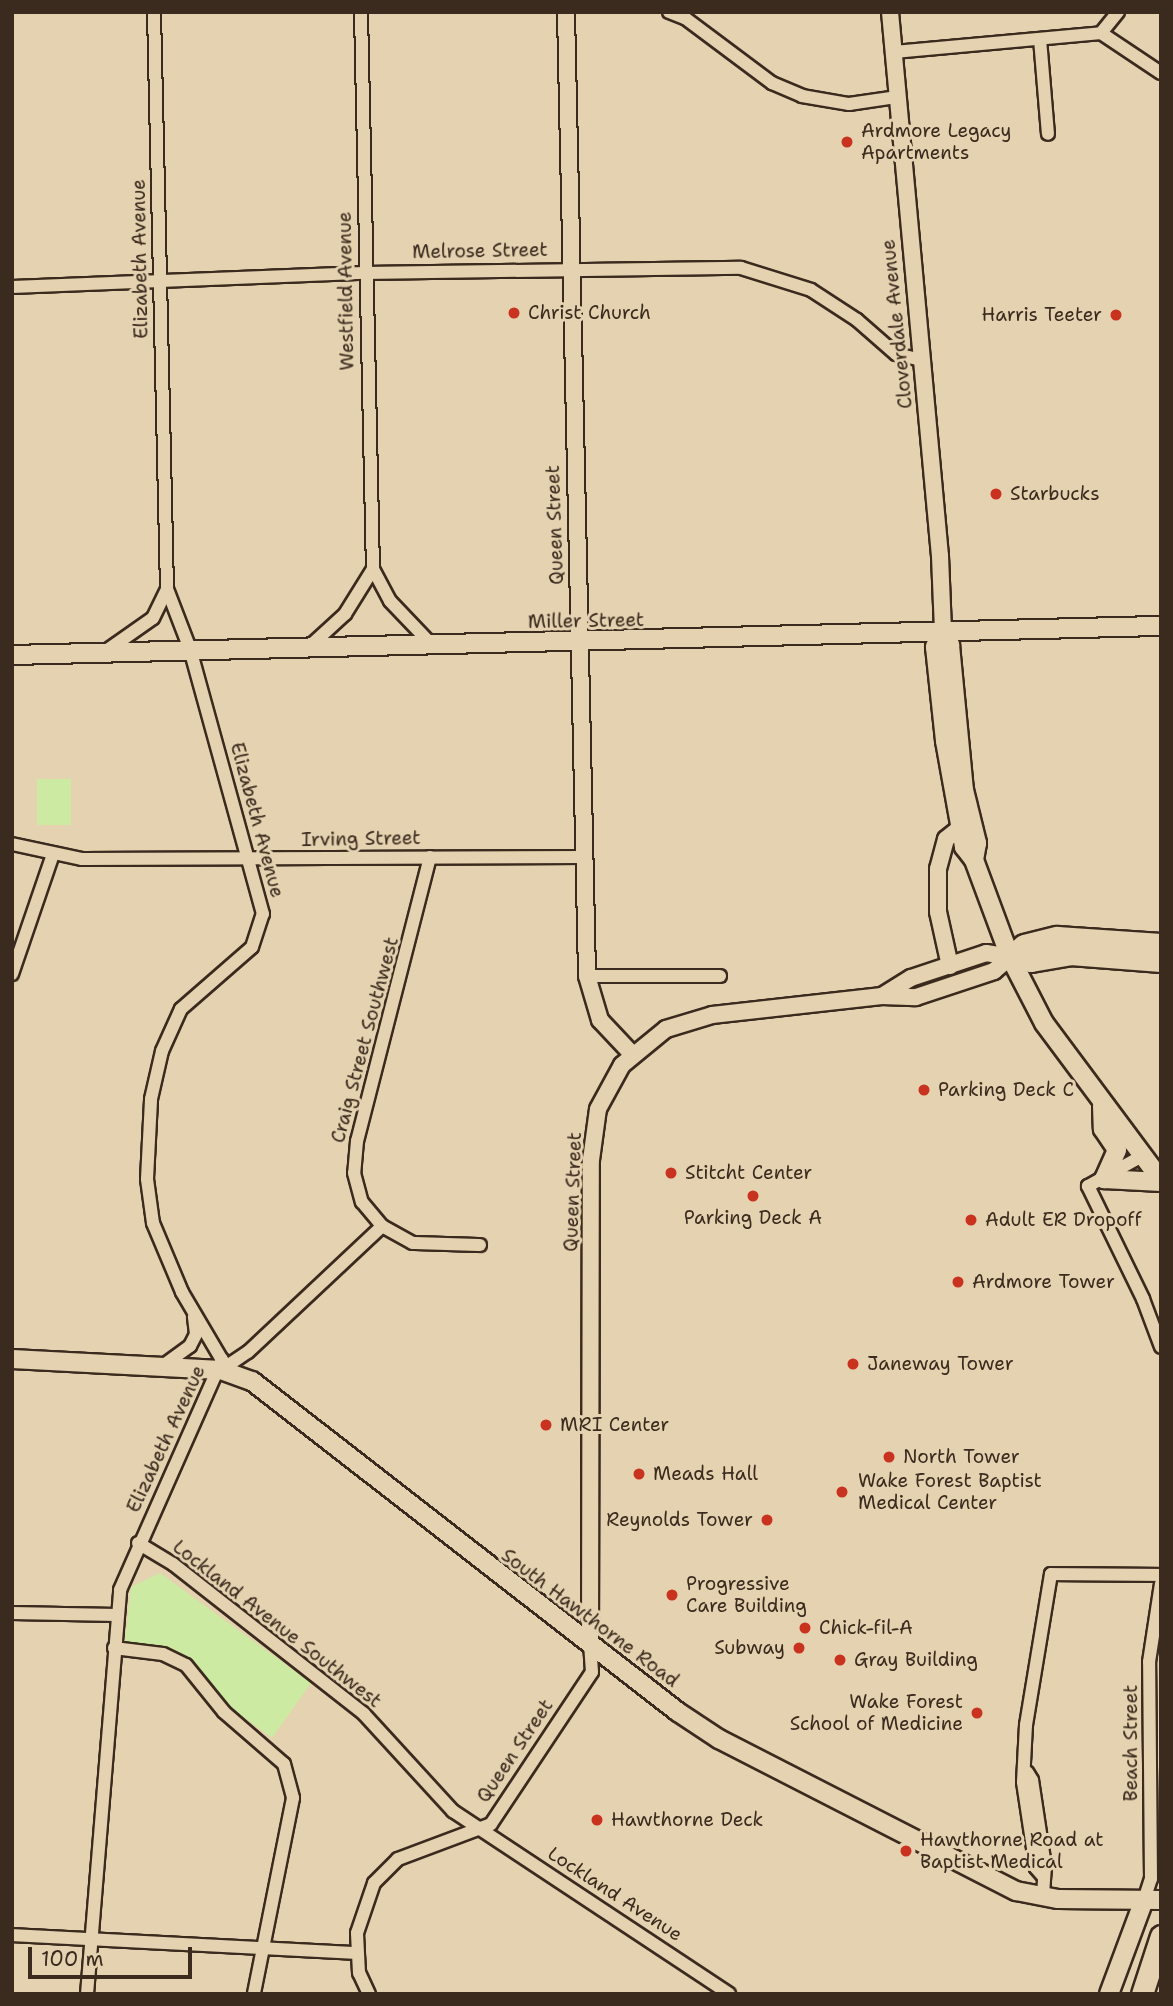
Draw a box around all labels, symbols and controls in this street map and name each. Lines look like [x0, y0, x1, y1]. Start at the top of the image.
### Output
place label: Ardmore Legacy Apartments [861, 120, 1011, 164]
marker: Ardmore Legacy Apartments [839, 134, 855, 150]
street label: Elizabeth Avenue [127, 179, 153, 339]
street label: Westfield Avenue [333, 211, 359, 371]
street label: Melrose Street [412, 238, 548, 264]
street label: Cloverdale Avenue [877, 238, 917, 410]
place label: Christ Church [528, 302, 651, 324]
place label: Harris Teeter [981, 304, 1102, 326]
marker: Christ Church [506, 305, 522, 321]
marker: Harris Teeter [1108, 307, 1124, 323]
street label: Queen Street [542, 465, 568, 585]
place label: Starbucks [1010, 483, 1100, 505]
marker: Starbucks [988, 486, 1004, 502]
street label: Miller Street [528, 609, 644, 633]
street label: Elizabeth Avenue [225, 740, 289, 900]
street label: Irving Street [301, 827, 421, 851]
street label: Craig Street Southwest [327, 935, 403, 1145]
place label: Parking Deck C [938, 1079, 1074, 1101]
marker: Parking Deck C [916, 1082, 932, 1098]
street label: Queen Street [560, 1132, 586, 1252]
place label: Stitcht Center [685, 1162, 812, 1184]
marker: Stitcht Center [663, 1165, 679, 1181]
marker: Parking Deck A [745, 1188, 761, 1204]
place label: Parking Deck A [684, 1207, 822, 1229]
place label: Adult ER Dropoff [985, 1209, 1141, 1231]
marker: Adult ER Dropoff [963, 1212, 979, 1228]
place label: Ardmore Tower [972, 1271, 1115, 1293]
marker: Ardmore Tower [950, 1274, 966, 1290]
place label: Janeway Tower [867, 1353, 1014, 1375]
marker: Janeway Tower [845, 1356, 861, 1372]
street label: Elizabeth Avenue [122, 1362, 210, 1516]
place label: MRI Center [560, 1414, 669, 1436]
marker: MRI Center [538, 1417, 554, 1433]
place label: North Tower [903, 1446, 1020, 1468]
marker: North Tower [881, 1449, 897, 1465]
place label: Meads Hall [653, 1463, 758, 1485]
marker: Meads Hall [631, 1466, 647, 1482]
place label: Wake Forest Baptist Medical Center [858, 1470, 1042, 1514]
marker: Wake Forest Baptist Medical Center [832, 1482, 852, 1502]
place label: Reynolds Tower [606, 1509, 753, 1531]
marker: Reynolds Tower [759, 1512, 775, 1528]
street label: Lockland Avenue Southwest [168, 1535, 386, 1713]
street label: South Hawthorne Road [497, 1544, 683, 1692]
place label: Progressive Care Building [686, 1573, 807, 1617]
marker: Progressive Care Building [664, 1587, 680, 1603]
place label: Chick-fil-A [819, 1617, 913, 1639]
marker: Chick-fil-A [797, 1620, 813, 1636]
place label: Subway [714, 1637, 785, 1659]
marker: Subway [791, 1640, 807, 1656]
place label: Gray Building [854, 1649, 978, 1671]
marker: Gray Building [832, 1652, 848, 1668]
street label: Beach Street [1120, 1685, 1142, 1801]
place label: Wake Forest School of Medicine [790, 1691, 963, 1735]
street label: Queen Street [472, 1695, 558, 1807]
marker: Wake Forest School of Medicine [969, 1705, 985, 1721]
place label: Hawthorne Deck [611, 1809, 764, 1831]
marker: Hawthorne Deck [589, 1812, 605, 1828]
place label: Hawthorne Road at Baptist Medical [920, 1829, 1104, 1873]
street label: Lockland Avenue [543, 1842, 687, 1946]
marker: Hawthorne Road at Baptist Medical [898, 1843, 914, 1859]
scale bar [32, 1932, 196, 1976]
text: 100 m [41, 1945, 104, 1973]

